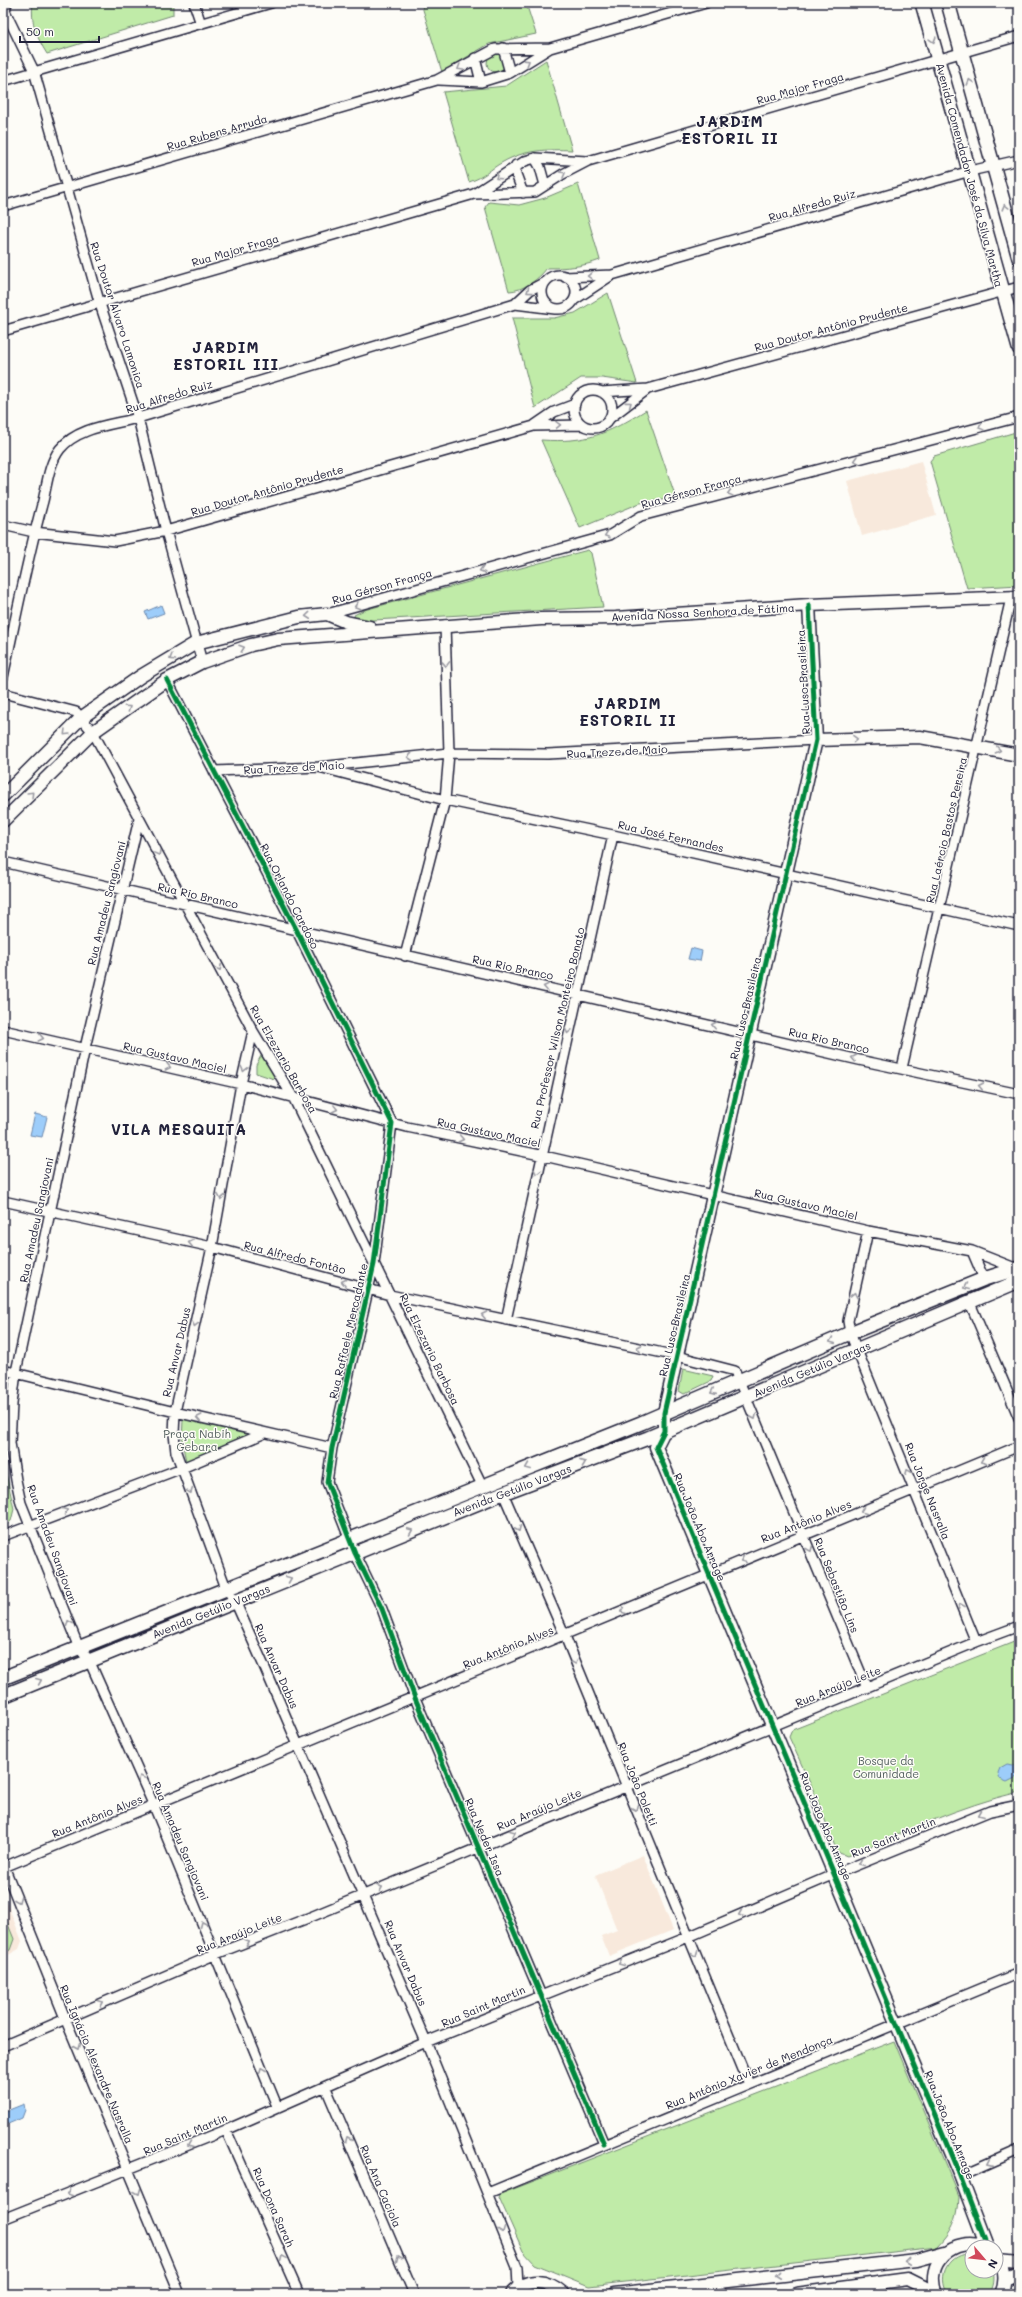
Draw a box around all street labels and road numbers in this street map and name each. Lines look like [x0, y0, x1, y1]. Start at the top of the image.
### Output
street label: Avenida Comendador José da Silva Martha [933, 61, 1007, 289]
street label: Rua Major Fraga [755, 68, 845, 108]
street label: Rua Rubens Arruda [165, 110, 269, 154]
street label: Rua Alfredo Ruiz [767, 185, 857, 225]
street label: Rua Major Fraga [190, 230, 280, 270]
street label: Rua Doutor Alvaro Lamonica [87, 240, 149, 390]
street label: Rua Doutor Antônio Prudente [753, 299, 910, 355]
street label: Rua Alfredo Ruiz [124, 376, 214, 416]
street label: Rua Doutor Antônio Prudente [189, 461, 345, 519]
street label: Rua Gérson França [639, 470, 743, 512]
street label: Rua Gérson França [330, 565, 434, 607]
street label: Avenida Nossa Senhora de Fátima [611, 600, 795, 624]
street label: Rua Luso-Brasileira [793, 629, 813, 735]
street label: Rua Treze de Maio [566, 741, 668, 761]
street label: Rua Laércio Bastos Pereira [922, 756, 970, 904]
street label: Rua Treze de Maio [243, 757, 345, 777]
street label: Rua José Fernandes [617, 817, 725, 855]
street label: Rua Amadeu Sangiovani [83, 839, 129, 967]
street label: Rua Orlando Cardoso [257, 841, 323, 952]
street label: Rua Rio Branco [156, 878, 240, 912]
street label: Rua Professor Wilson Monteiro Bonato [526, 925, 588, 1130]
street label: Rua Rio Branco [471, 951, 555, 983]
street label: Rua Luso-Brasileira [726, 955, 764, 1061]
street label: Rua Elzezario Barbosa [247, 1002, 321, 1116]
street label: Rua Rio Branco [787, 1023, 871, 1057]
street label: Rua Gustavo Maciel [122, 1038, 228, 1076]
street label: Rua Gustavo Maciel [436, 1114, 542, 1150]
street label: Rua Amadeu Sangiovani [15, 1156, 57, 1284]
street label: Rua Gustavo Maciel [753, 1185, 859, 1223]
street label: Rua Alfredo Fontão [243, 1237, 348, 1277]
street label: Rua Raffaele Mercadante [325, 1262, 371, 1400]
street label: Rua Luso-Brasileira [655, 1272, 693, 1378]
street label: Rua Elzezario Barbosa [396, 1291, 464, 1407]
street label: Rua Anvar Dabus [158, 1306, 194, 1398]
street label: Avenida Getúlio Vargas [751, 1337, 873, 1401]
street label: Rua Jorge Nasralla [902, 1440, 954, 1542]
street label: Avenida Getúlio Vargas [451, 1460, 573, 1520]
street label: Rua João Abo Arrage [670, 1471, 730, 1584]
street label: Rua Amadeu Sangiovani [24, 1483, 82, 1607]
street label: Rua Antônio Alves [759, 1496, 853, 1546]
street label: Rua Sebastião Lins [811, 1535, 863, 1635]
street label: Avenida Getúlio Vargas [150, 1580, 272, 1642]
street label: Rua Anvar Dabus [252, 1621, 302, 1711]
street label: Rua Antônio Alves [461, 1622, 555, 1672]
street label: Rua Araújo Leite [793, 1662, 883, 1710]
street label: Rua João Poletti [614, 1740, 662, 1828]
street label: Rua João Abo Arrage [796, 1770, 856, 1883]
street label: Rua Amadeu Sangiovani [149, 1779, 213, 1903]
street label: Rua Araújo Leite [494, 1784, 584, 1834]
street label: Rua Antônio Alves [50, 1791, 144, 1841]
street label: Rua Neder Issa [462, 1796, 508, 1879]
street label: Rua Saint Martin [849, 1813, 937, 1861]
street label: Rua Araújo Leite [194, 1909, 284, 1957]
street label: Rua Anvar Dabus [381, 1918, 431, 2008]
street label: Rua Ignácio Alexandre Nasralla [57, 1982, 137, 2146]
street label: Rua Saint Martin [439, 1982, 527, 2030]
street label: Rua Antônio Xavier de Mendonça [663, 2031, 835, 2112]
street label: Rua João Abo Arrage [921, 2068, 979, 2182]
street label: Rua Saint Martin [141, 2110, 229, 2158]
street label: Rua Ana Caciola [357, 2142, 405, 2230]
street label: Rua Dona Sarah [250, 2165, 298, 2249]

